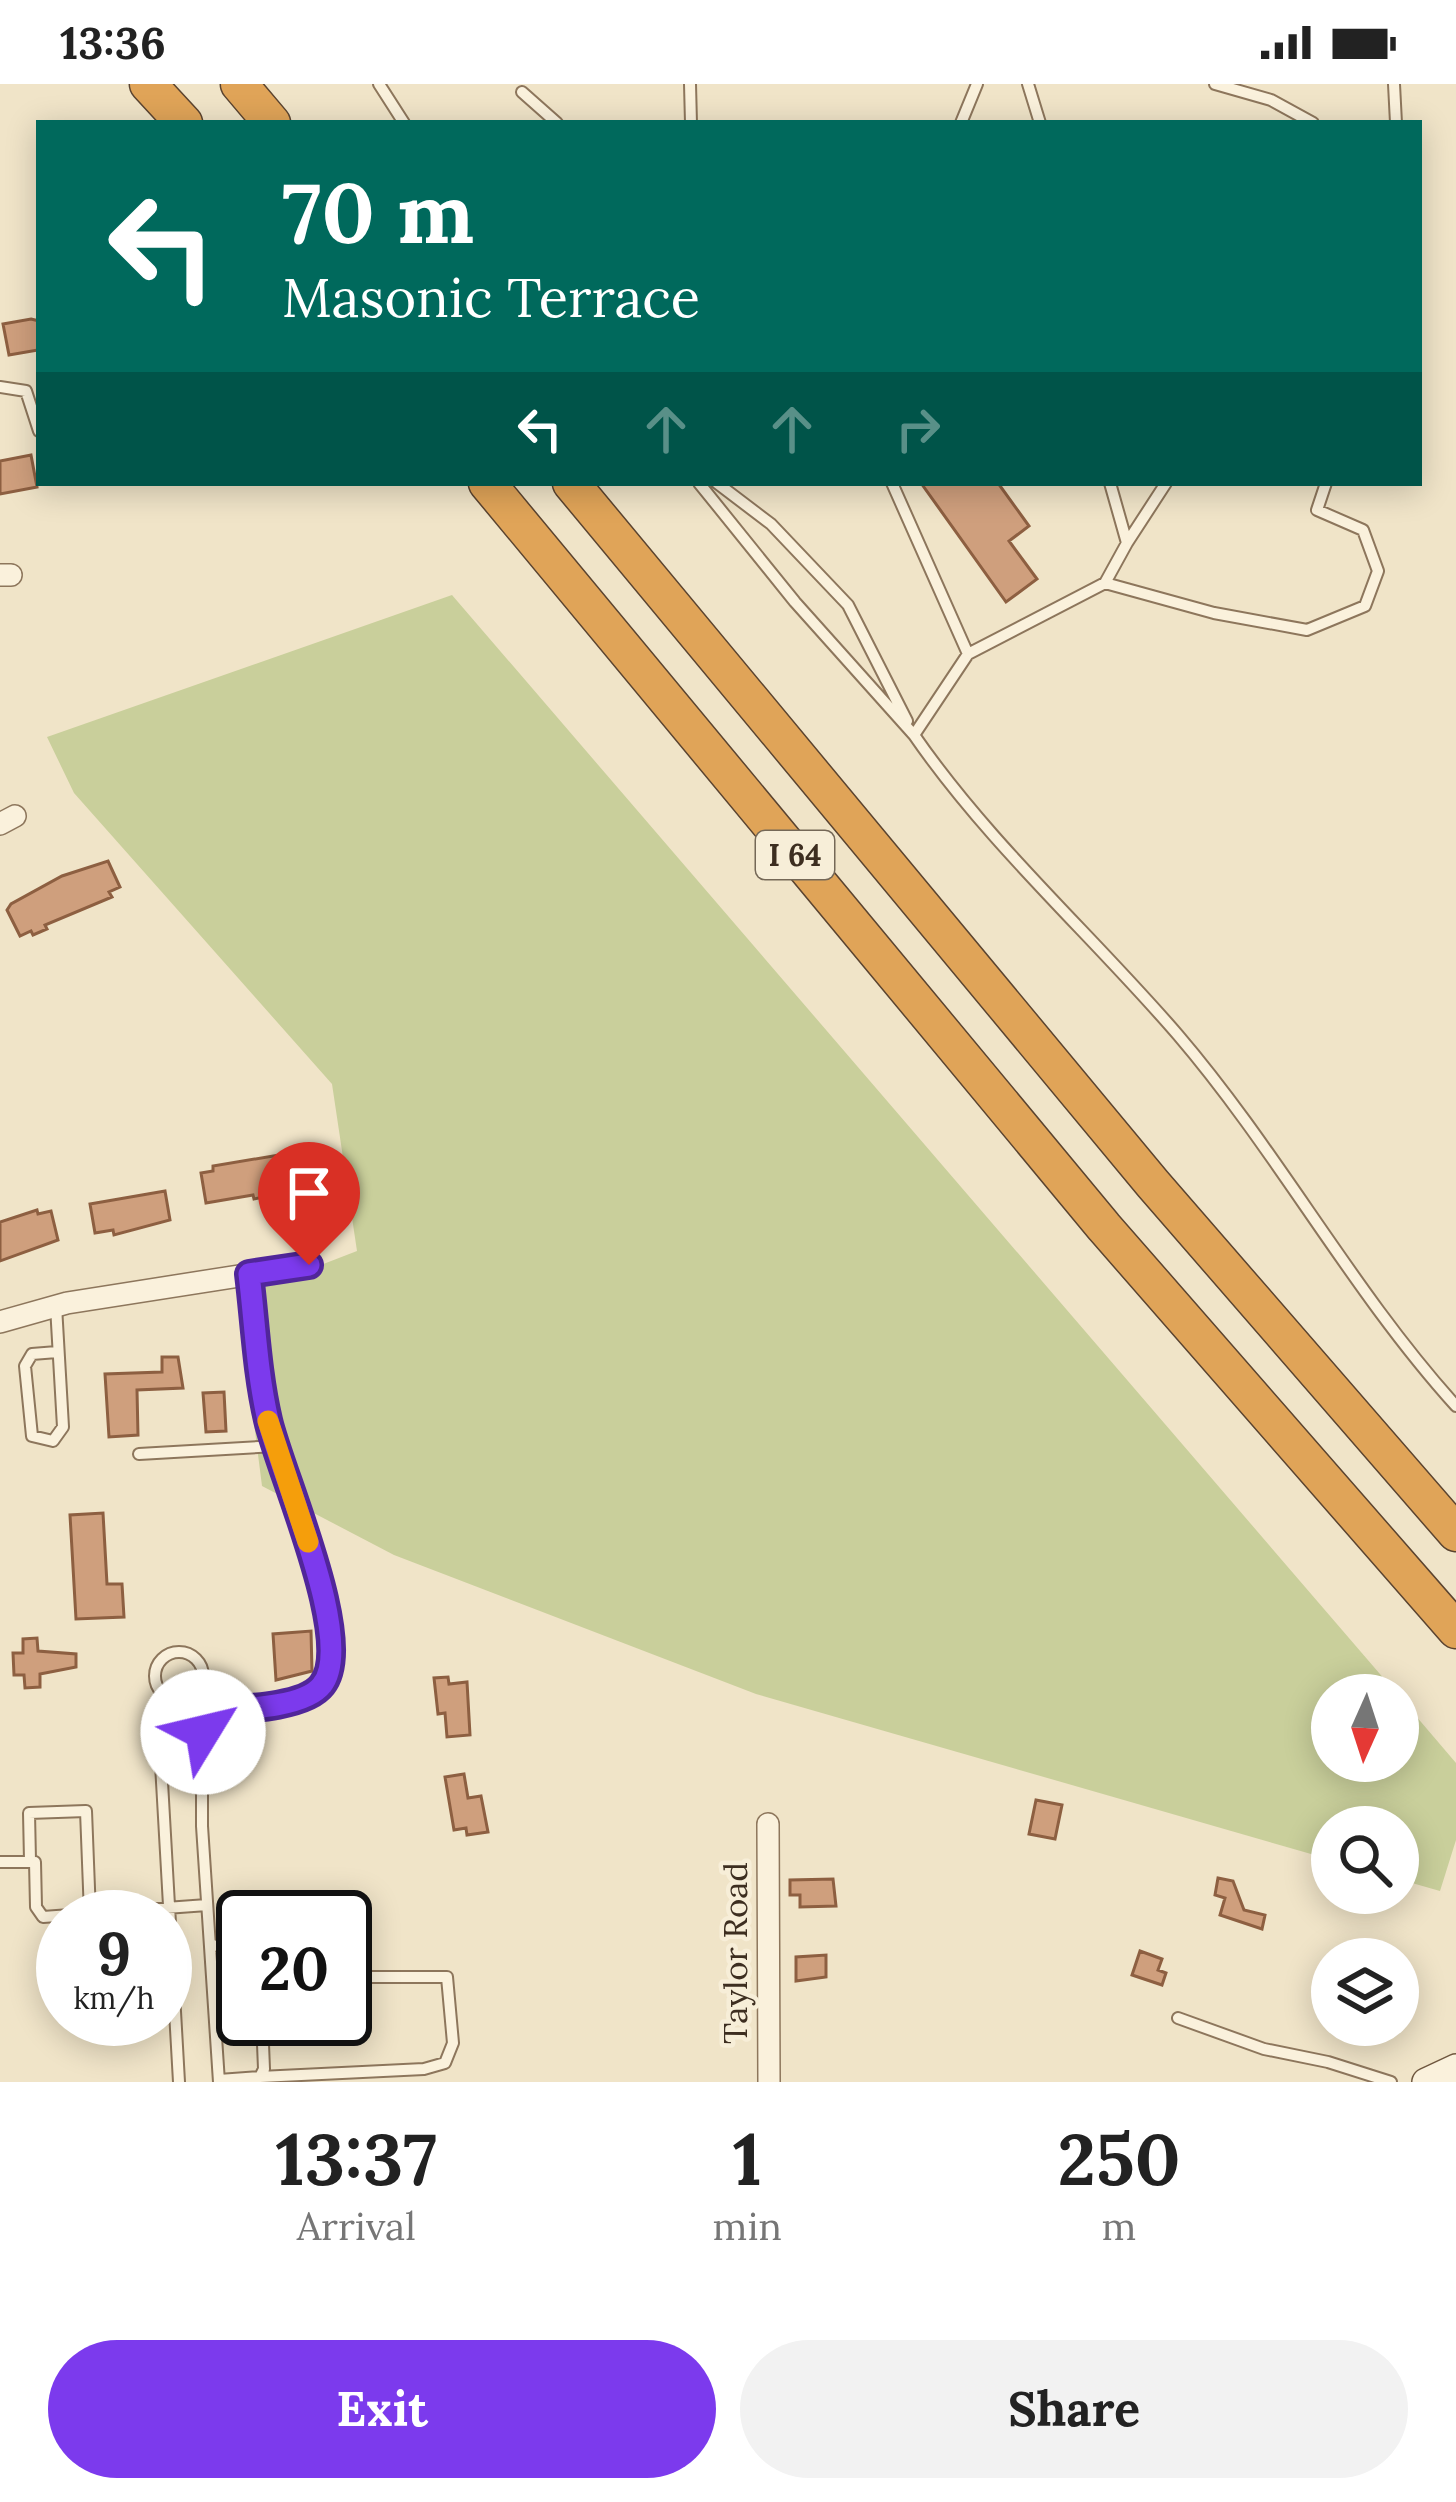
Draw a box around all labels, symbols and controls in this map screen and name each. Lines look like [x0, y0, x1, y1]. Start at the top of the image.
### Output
text: 13:36 [60, 14, 166, 71]
text: 70 m [282, 158, 474, 266]
icon: left [84, 168, 240, 324]
text: Masonic Terrace [282, 263, 700, 332]
icon: left [507, 396, 573, 462]
icon: ahead [633, 396, 699, 462]
icon: ahead [759, 396, 825, 462]
icon: right [885, 396, 951, 462]
road number: I 64 [756, 831, 834, 879]
pin [258, 1142, 360, 1265]
icon: arrive [276, 1160, 342, 1226]
position arrow [140, 1669, 266, 1795]
north arrow [1311, 1674, 1419, 1782]
map controls [1311, 1674, 1419, 2046]
button: search [1311, 1806, 1419, 1914]
street label: Taylor Road [714, 1862, 756, 2044]
speed limit sign: 20 [216, 1890, 372, 2046]
text: 9 [97, 1915, 131, 1991]
button: layers [1311, 1938, 1419, 2046]
text: km/h [73, 1979, 155, 2017]
text: 13:37 [275, 2113, 437, 2205]
text: 1 [733, 2113, 762, 2205]
text: 250 [1057, 2113, 1181, 2205]
text: Arrival [297, 2201, 416, 2251]
text: min [713, 2201, 782, 2251]
text: m [1102, 2201, 1136, 2251]
button: Exit [48, 2340, 716, 2478]
button: Share [740, 2340, 1408, 2478]

